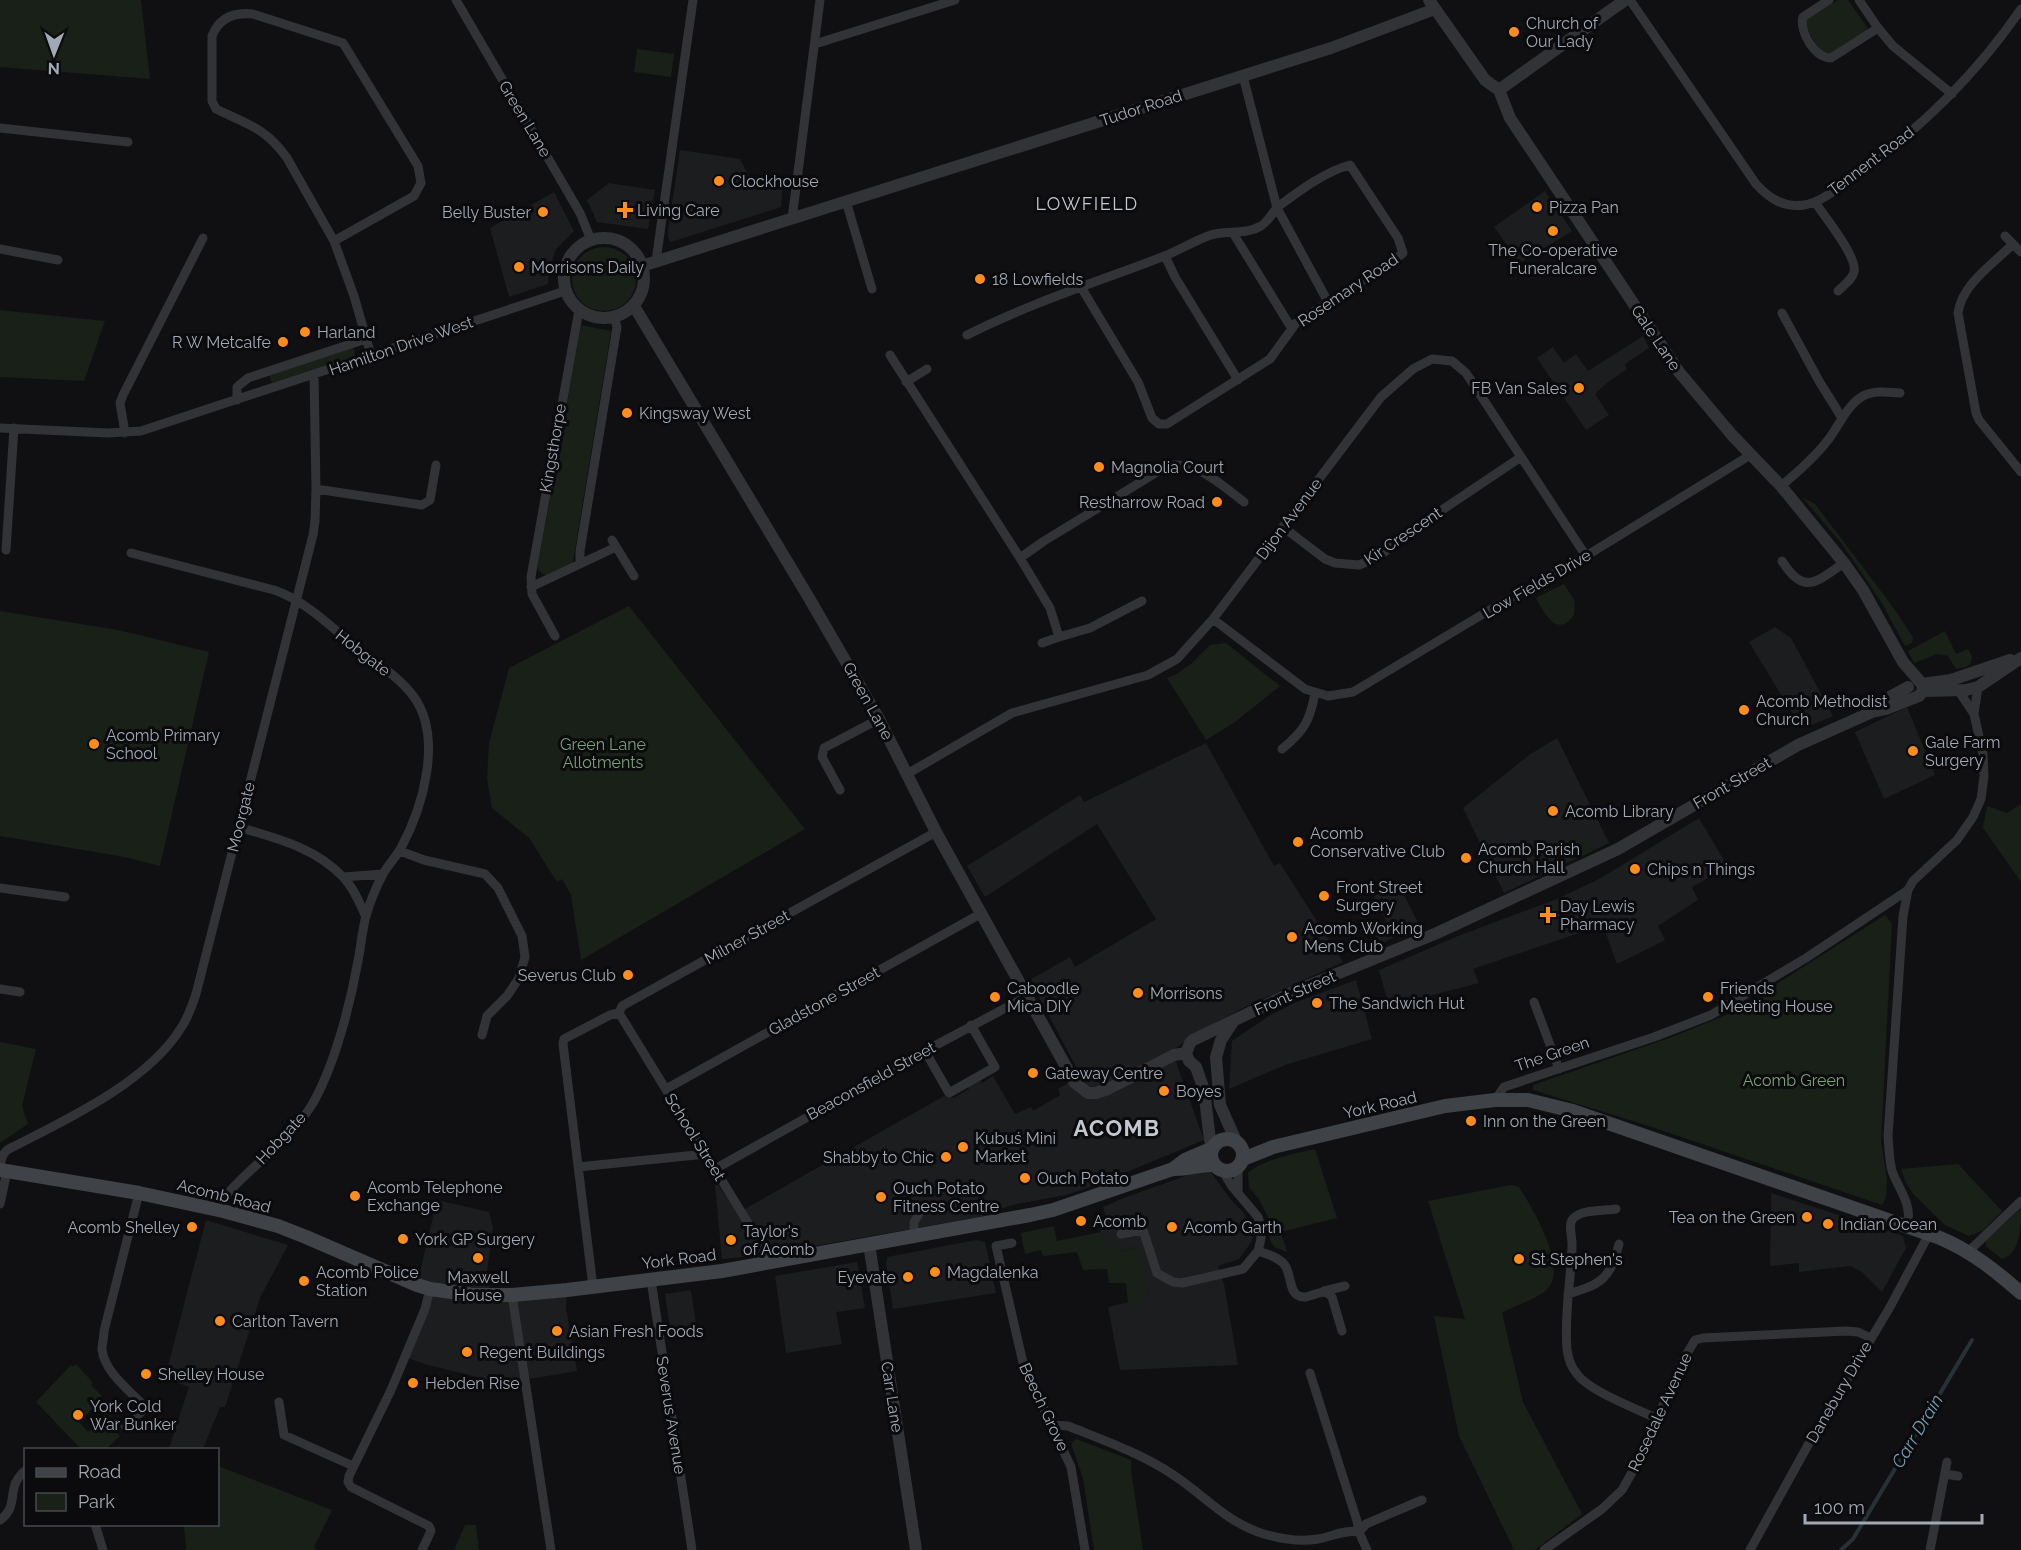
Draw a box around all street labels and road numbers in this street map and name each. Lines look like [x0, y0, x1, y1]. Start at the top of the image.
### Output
street label: Green Lane [495, 77, 555, 161]
street label: Tudor Road [1098, 86, 1184, 130]
street label: Tennent Road [1824, 123, 1918, 199]
street label: Rosemary Road [1294, 250, 1402, 330]
street label: Gale Lane [1627, 302, 1685, 374]
street label: Hamilton Drive West [327, 312, 476, 380]
street label: Kingsthorpe [536, 402, 570, 494]
street label: Dijon Avenue [1252, 475, 1326, 563]
street label: Kir Crescent [1361, 503, 1446, 569]
street label: Low Fields Drive [1480, 545, 1594, 623]
street label: Hobgate [332, 626, 394, 680]
street label: Green Lane [839, 659, 897, 743]
street label: Front Street [1690, 753, 1775, 813]
street label: Moorgate [223, 780, 259, 854]
street label: Milner Street [701, 906, 793, 968]
street label: Gladstone Street [765, 962, 883, 1039]
street label: Front Street [1252, 966, 1339, 1019]
street label: The Green [1512, 1032, 1592, 1076]
street label: Beaconsfield Street [803, 1037, 939, 1124]
street label: York Road [1341, 1087, 1419, 1123]
street label: School Street [661, 1090, 730, 1185]
street label: Hobgate [252, 1108, 310, 1168]
street label: Acomb Road [175, 1175, 273, 1217]
street label: York Road [641, 1245, 717, 1273]
street label: Danebury Drive [1802, 1338, 1876, 1446]
street label: Rosedale Avenue [1624, 1350, 1696, 1474]
street label: Severus Avenue [652, 1355, 690, 1475]
street label: Carr Lane [877, 1360, 907, 1434]
street label: Beech Grove [1015, 1360, 1073, 1454]

